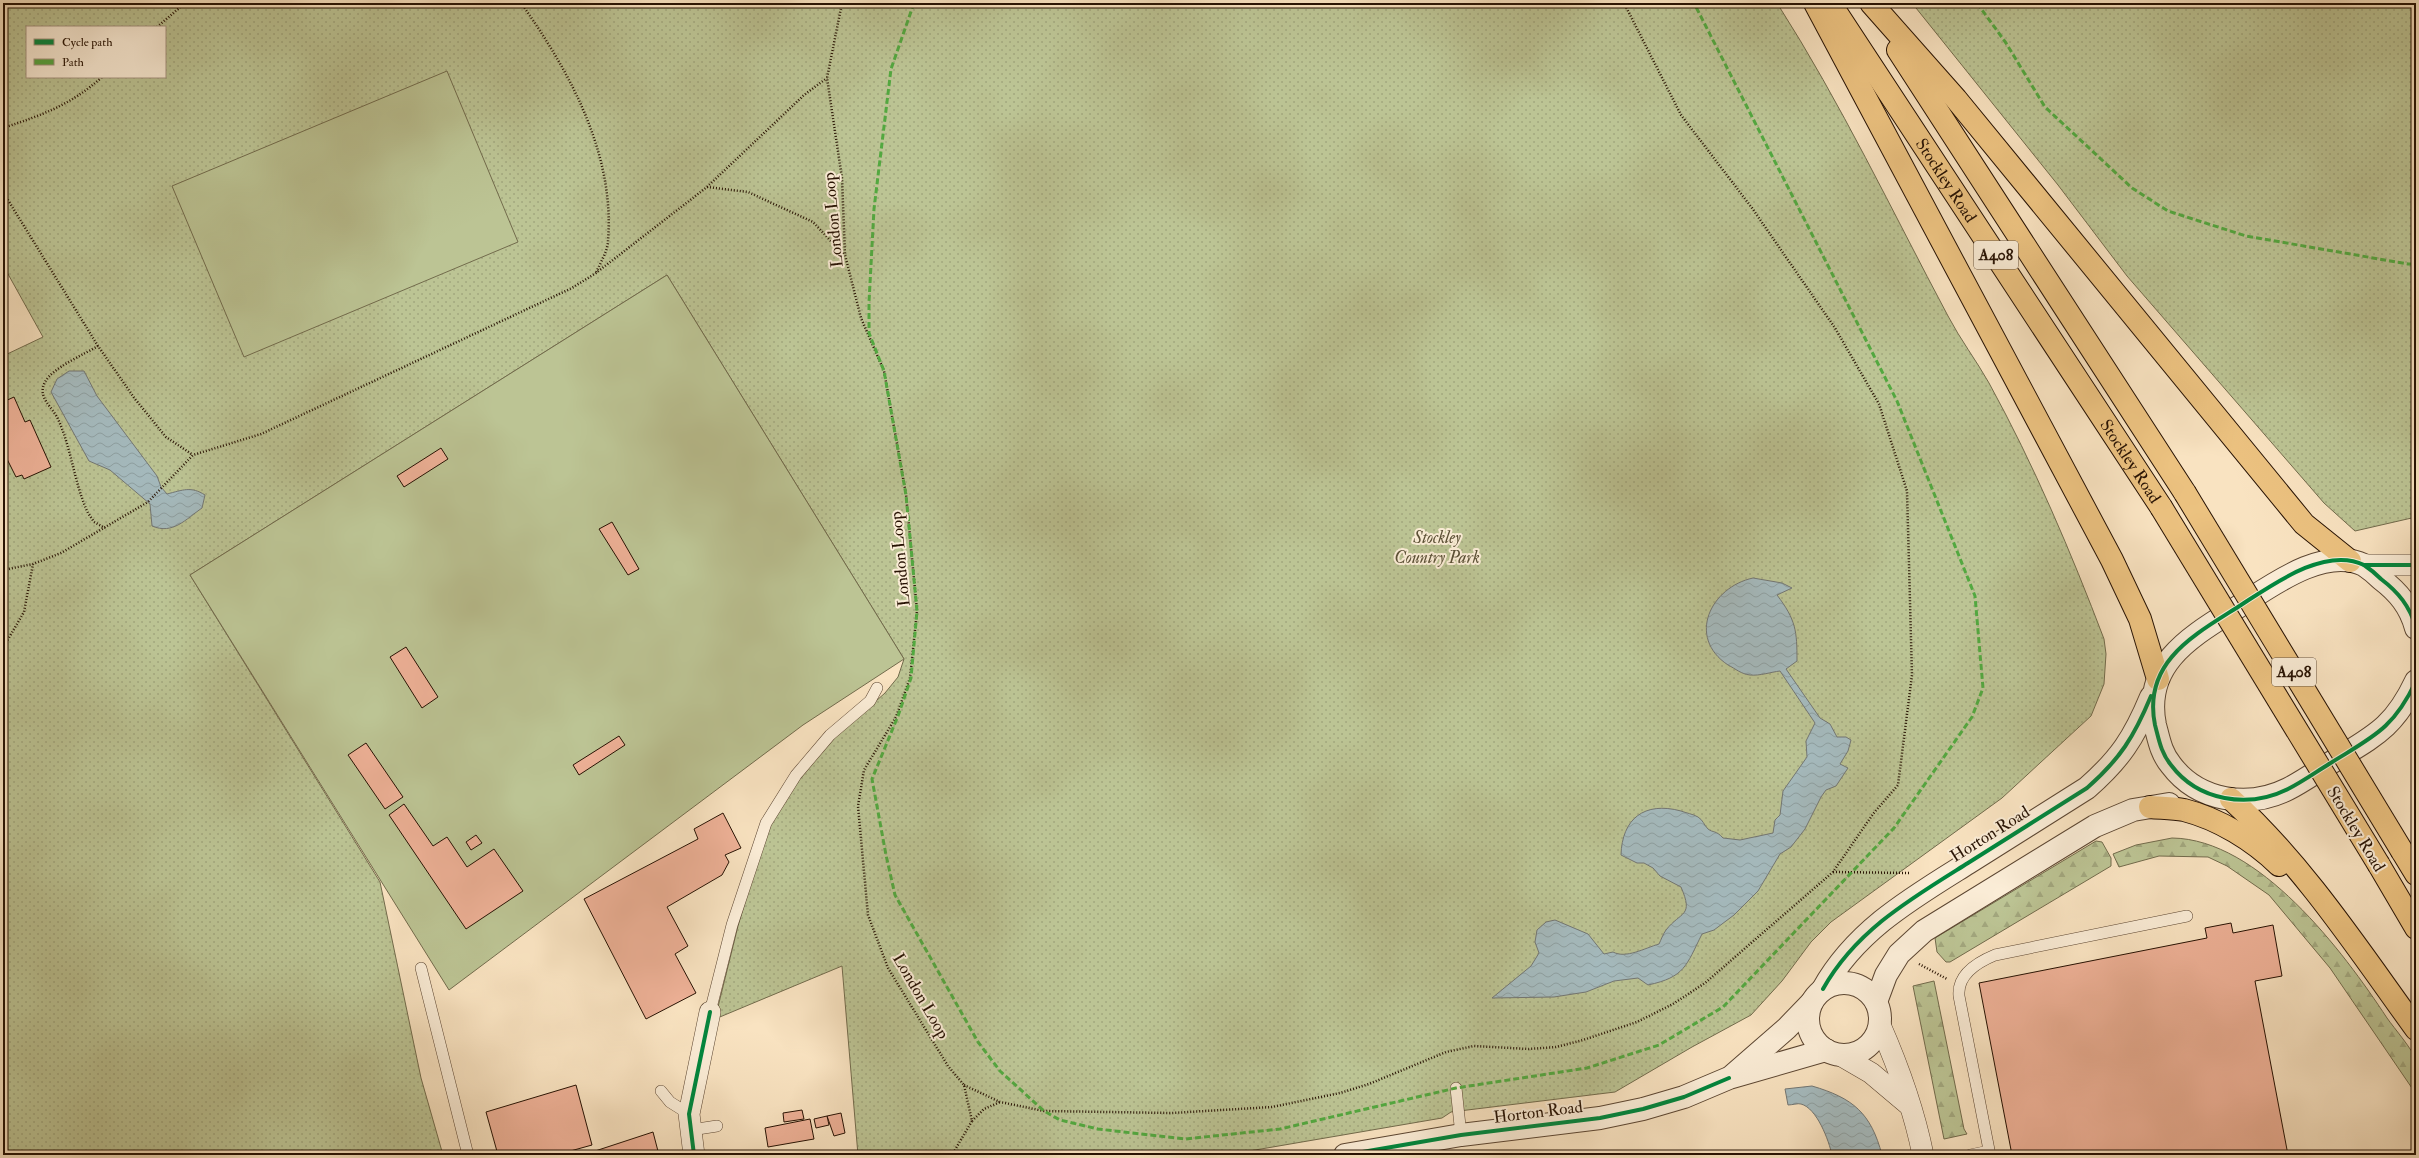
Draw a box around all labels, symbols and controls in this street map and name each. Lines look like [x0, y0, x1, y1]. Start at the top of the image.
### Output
legend [26, 26, 166, 78]
text: Cycle path [62, 35, 113, 50]
text: Path [62, 55, 85, 70]
street label: Stockley Road [1911, 134, 1982, 227]
street label: London Loop [818, 171, 849, 269]
road number: A408 [1974, 241, 2018, 269]
street label: Stockley Road [2096, 415, 2166, 508]
street label: London Loop [885, 510, 916, 608]
park label: Stockley Country Park [1394, 527, 1480, 568]
road number: A408 [2272, 658, 2316, 686]
street label: Stockley Road [2321, 782, 2390, 877]
street label: Horton Road [1946, 801, 2034, 867]
street label: London Loop [887, 949, 954, 1043]
street label: Horton Road [1492, 1096, 1584, 1128]

